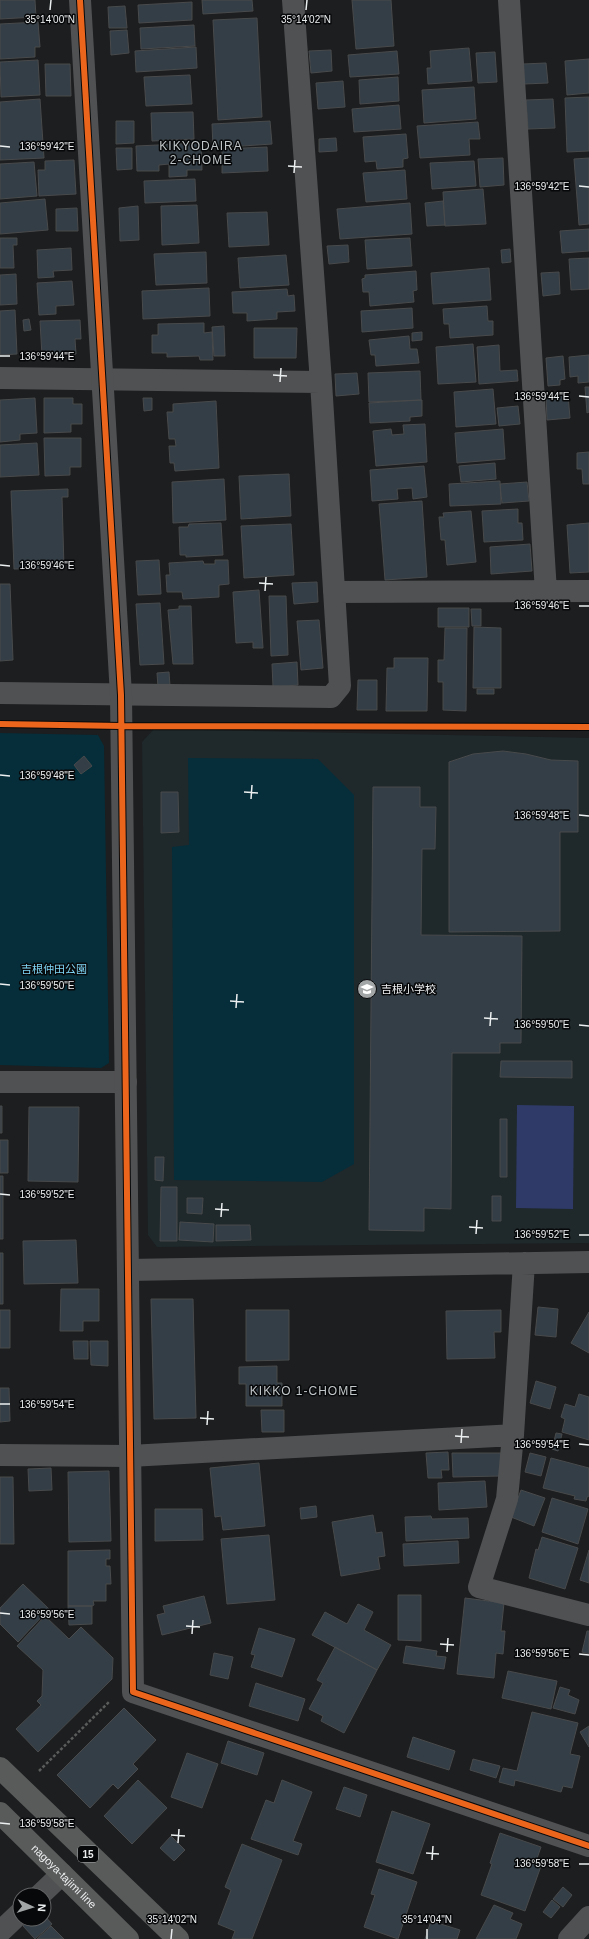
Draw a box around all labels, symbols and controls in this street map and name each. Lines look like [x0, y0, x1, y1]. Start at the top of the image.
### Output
text: 35°14'00"N [25, 14, 75, 25]
text: 35°14'02"N [281, 14, 331, 25]
district label: KIKYODAIRA 2-CHOME [159, 139, 243, 167]
text: 136°59'42"E [19, 141, 75, 152]
text: 136°59'42"E [514, 181, 570, 192]
text: 136°59'44"E [19, 351, 75, 362]
text: 136°59'44"E [514, 391, 570, 402]
text: 136°59'46"E [19, 560, 75, 571]
text: 136°59'46"E [514, 600, 570, 611]
text: 136°59'48"E [19, 770, 75, 781]
text: 136°59'48"E [514, 810, 570, 821]
park label: 吉根仲田公園 [21, 963, 87, 975]
school or university icon: 吉根小学校 [356, 978, 378, 1000]
text: 136°59'50"E [19, 980, 75, 991]
place label: 吉根小学校 [381, 983, 436, 995]
text: 136°59'50"E [514, 1019, 570, 1030]
text: 136°59'52"E [19, 1189, 75, 1200]
text: 136°59'52"E [514, 1229, 570, 1240]
district label: KIKKO 1-CHOME [250, 1384, 358, 1398]
text: 136°59'54"E [19, 1399, 75, 1410]
text: 136°59'54"E [514, 1439, 570, 1450]
text: 136°59'56"E [19, 1609, 75, 1620]
text: 136°59'56"E [514, 1648, 570, 1659]
text: 136°59'58"E [19, 1818, 75, 1829]
street label: nagoya-tajimi line [29, 1842, 99, 1910]
road number: 15 [78, 1846, 98, 1862]
text: 136°59'58"E [514, 1858, 570, 1869]
north arrow [12, 1887, 52, 1927]
text: N [36, 1903, 48, 1912]
text: 35°14'02"N [147, 1914, 197, 1925]
text: 35°14'04"N [402, 1914, 452, 1925]

